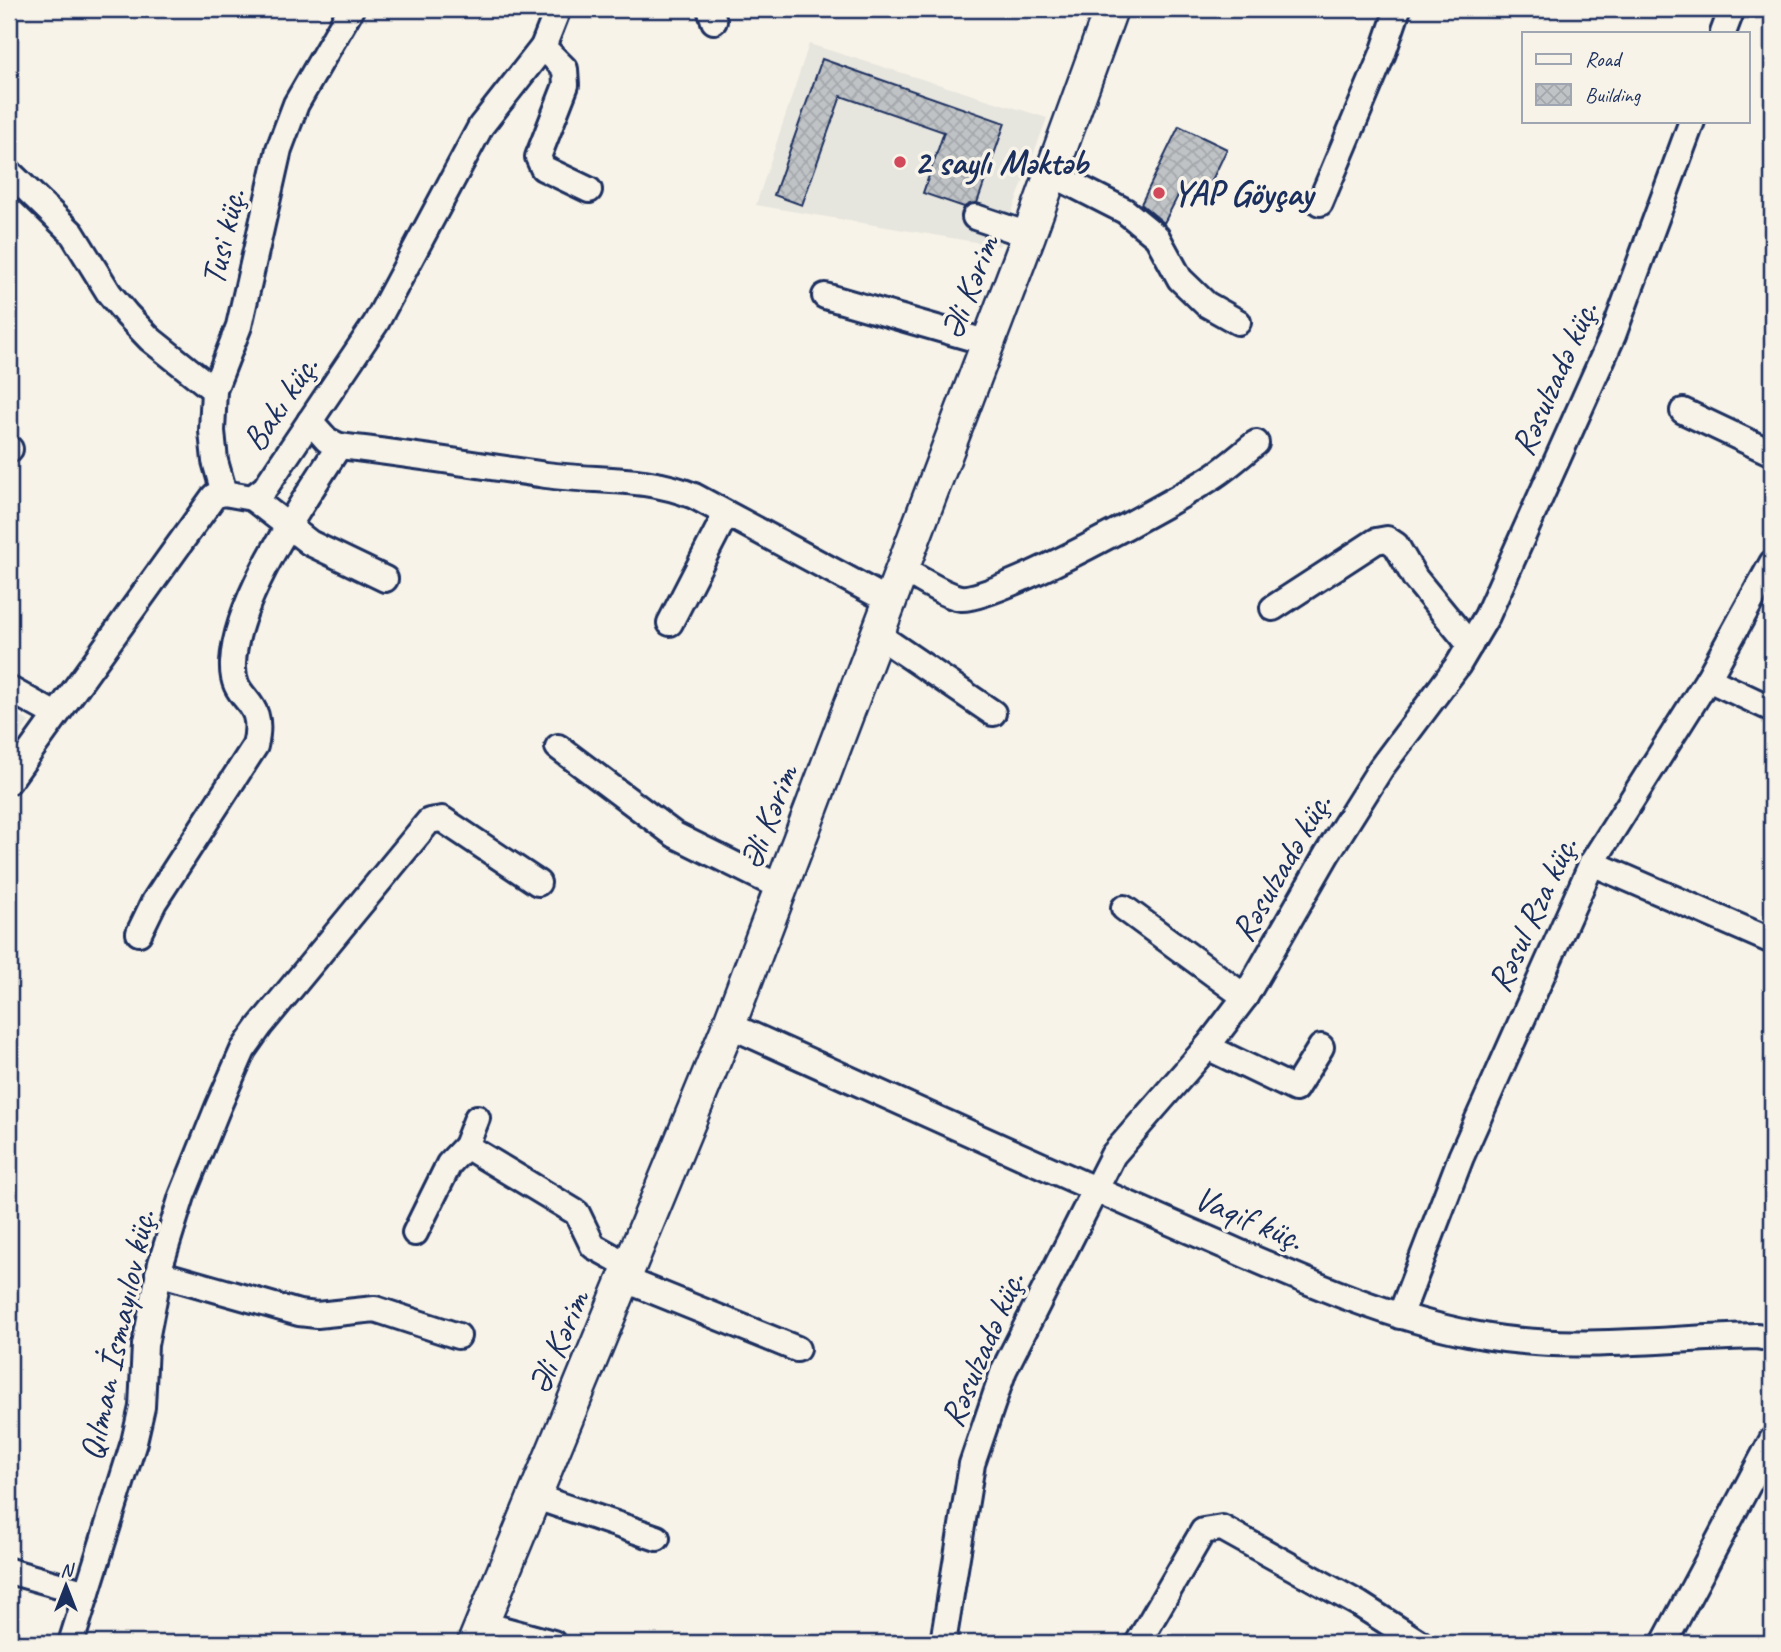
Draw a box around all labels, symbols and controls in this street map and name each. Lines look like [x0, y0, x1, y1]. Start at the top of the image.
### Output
legend [1522, 32, 1750, 122]
text: Road [1585, 46, 1624, 72]
text: Building [1585, 82, 1642, 108]
place label: 2 saylı Məktəb [914, 140, 1090, 185]
marker: 2 saylı Məktəb [892, 154, 908, 170]
place label: YAP Göyçay [1173, 171, 1316, 216]
street label: Tusi küç. [190, 184, 256, 290]
marker: YAP Göyçay [1151, 185, 1167, 201]
street label: Əli Kərim [929, 226, 1010, 345]
street label: Rəsulzadə küç. [1500, 294, 1608, 462]
street label: Bakı küç. [232, 346, 328, 460]
street label: Əli Kərim [728, 756, 809, 875]
street label: Rəsulzadə küç. [1220, 784, 1342, 950]
street label: Rəsul Rza küç. [1476, 829, 1588, 999]
street label: Vaqif küç. [1188, 1175, 1310, 1261]
street label: Qılman İsmayılov küç. [68, 1205, 166, 1465]
street label: Rəsulzadə küç. [929, 1264, 1035, 1434]
street label: Əli Kərim [516, 1281, 601, 1400]
north arrow [32, 1550, 102, 1620]
text: N [60, 1558, 75, 1582]

